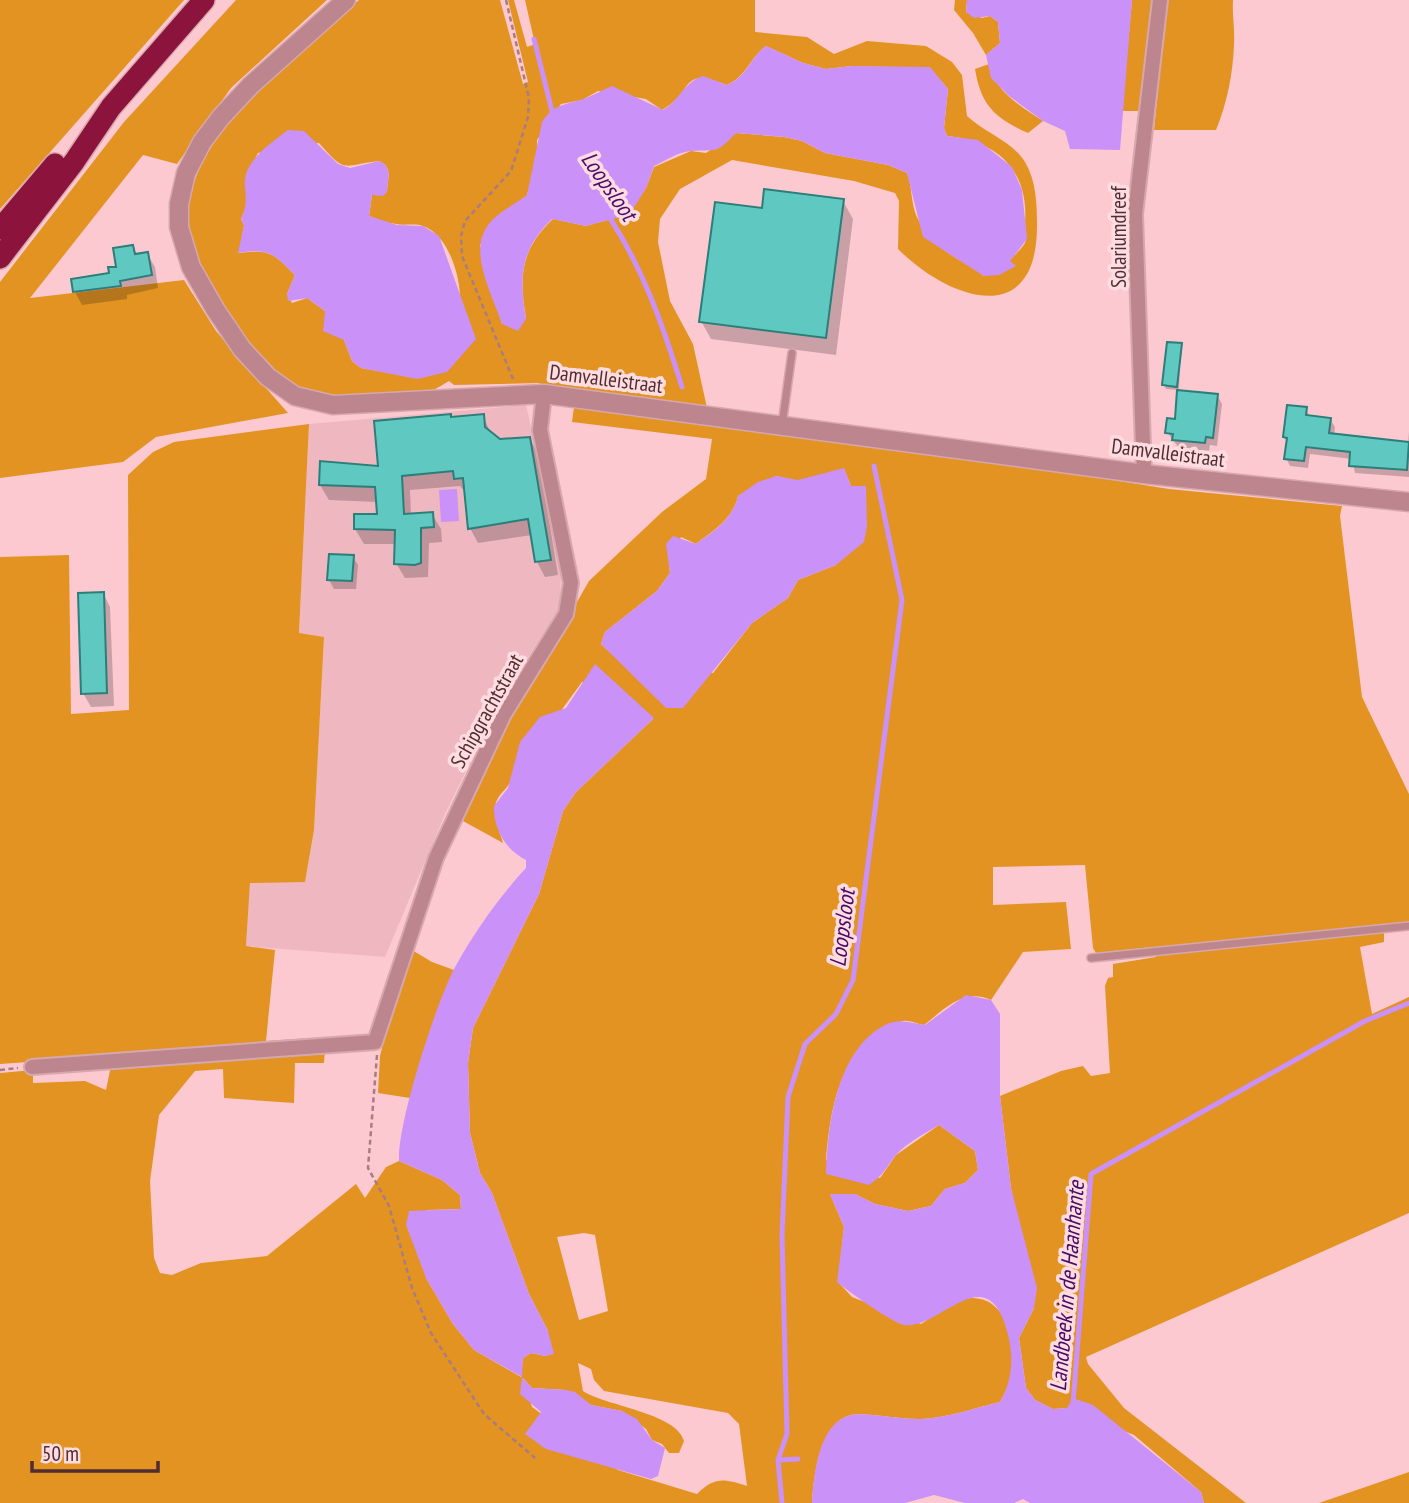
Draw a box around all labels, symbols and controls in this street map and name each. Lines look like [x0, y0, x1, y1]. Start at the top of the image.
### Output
water label: Loopsloot [575, 146, 645, 228]
street label: Solariumdreef [1105, 185, 1132, 288]
street label: Damvalleistraat [548, 358, 664, 399]
street label: Damvalleistraat [1110, 432, 1226, 473]
street label: Schipgrachtstraat [444, 649, 529, 773]
water label: Loopsloot [822, 885, 861, 968]
water label: Landbeek in de Haanhante [1043, 1178, 1090, 1392]
scale bar [32, 1430, 158, 1474]
text: 50 m [42, 1440, 79, 1467]

